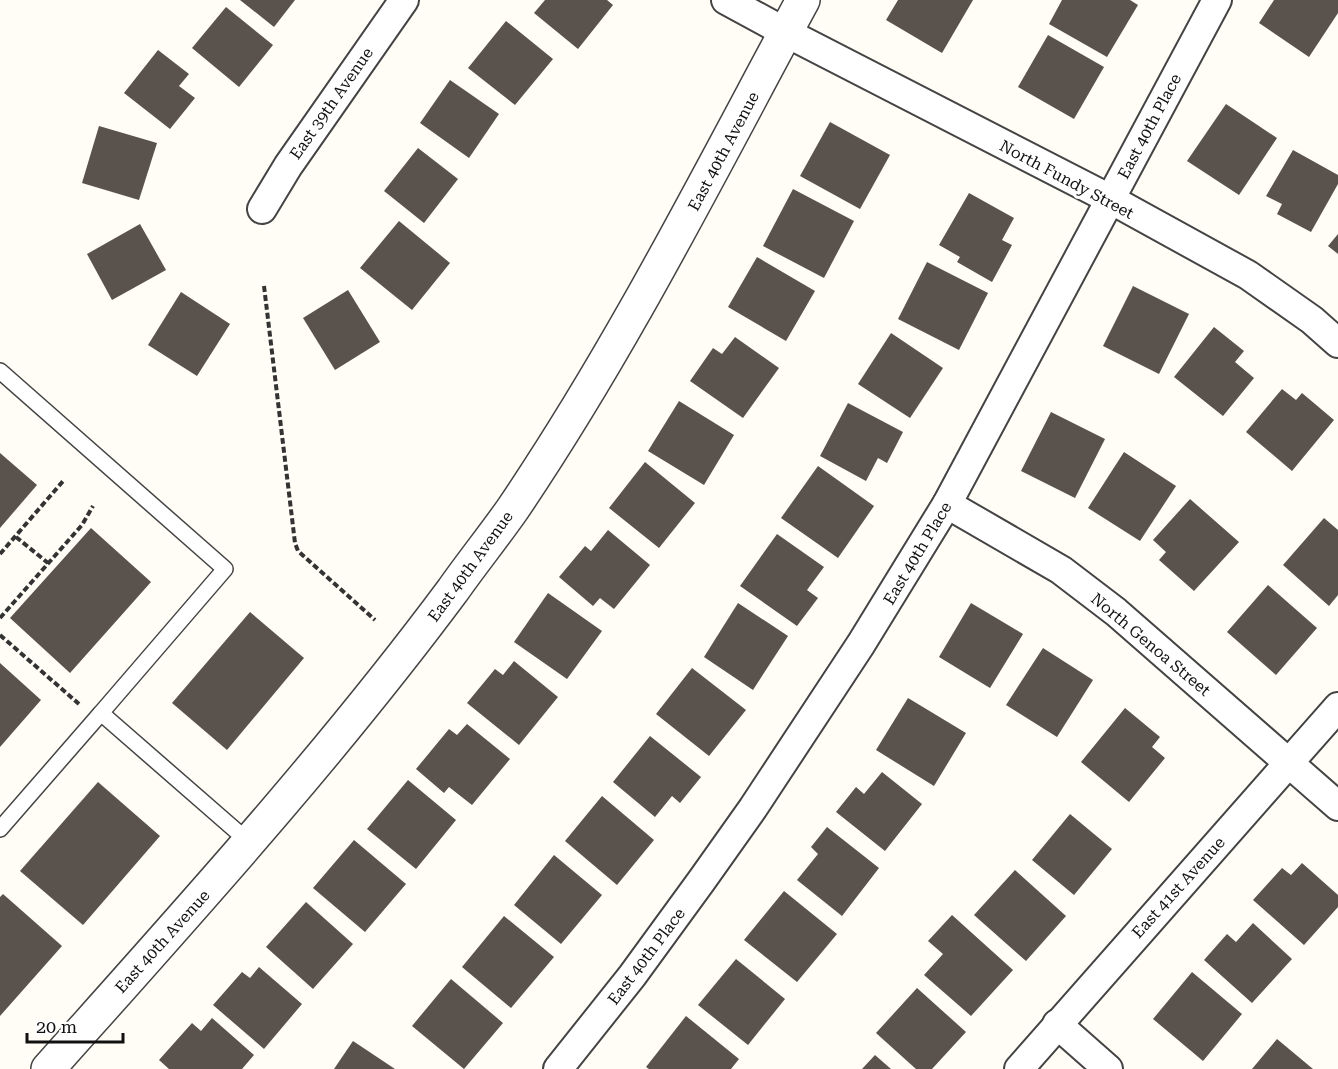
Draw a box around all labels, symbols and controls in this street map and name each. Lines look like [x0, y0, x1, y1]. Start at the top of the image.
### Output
street label: East 39th Avenue [286, 43, 377, 163]
street label: East 40th Place [1114, 70, 1185, 182]
street label: East 40th Avenue [684, 88, 763, 214]
street label: North Fundy Street [996, 136, 1137, 223]
street label: East 40th Place [879, 498, 956, 608]
street label: East 40th Avenue [424, 507, 517, 625]
street label: North Genoa Street [1087, 589, 1214, 700]
street label: East 41st Avenue [1128, 833, 1229, 942]
street label: East 40th Avenue [111, 886, 214, 997]
street label: East 40th Place [604, 904, 689, 1008]
scale bar [27, 1006, 123, 1044]
text: 20 m [36, 1016, 77, 1037]

